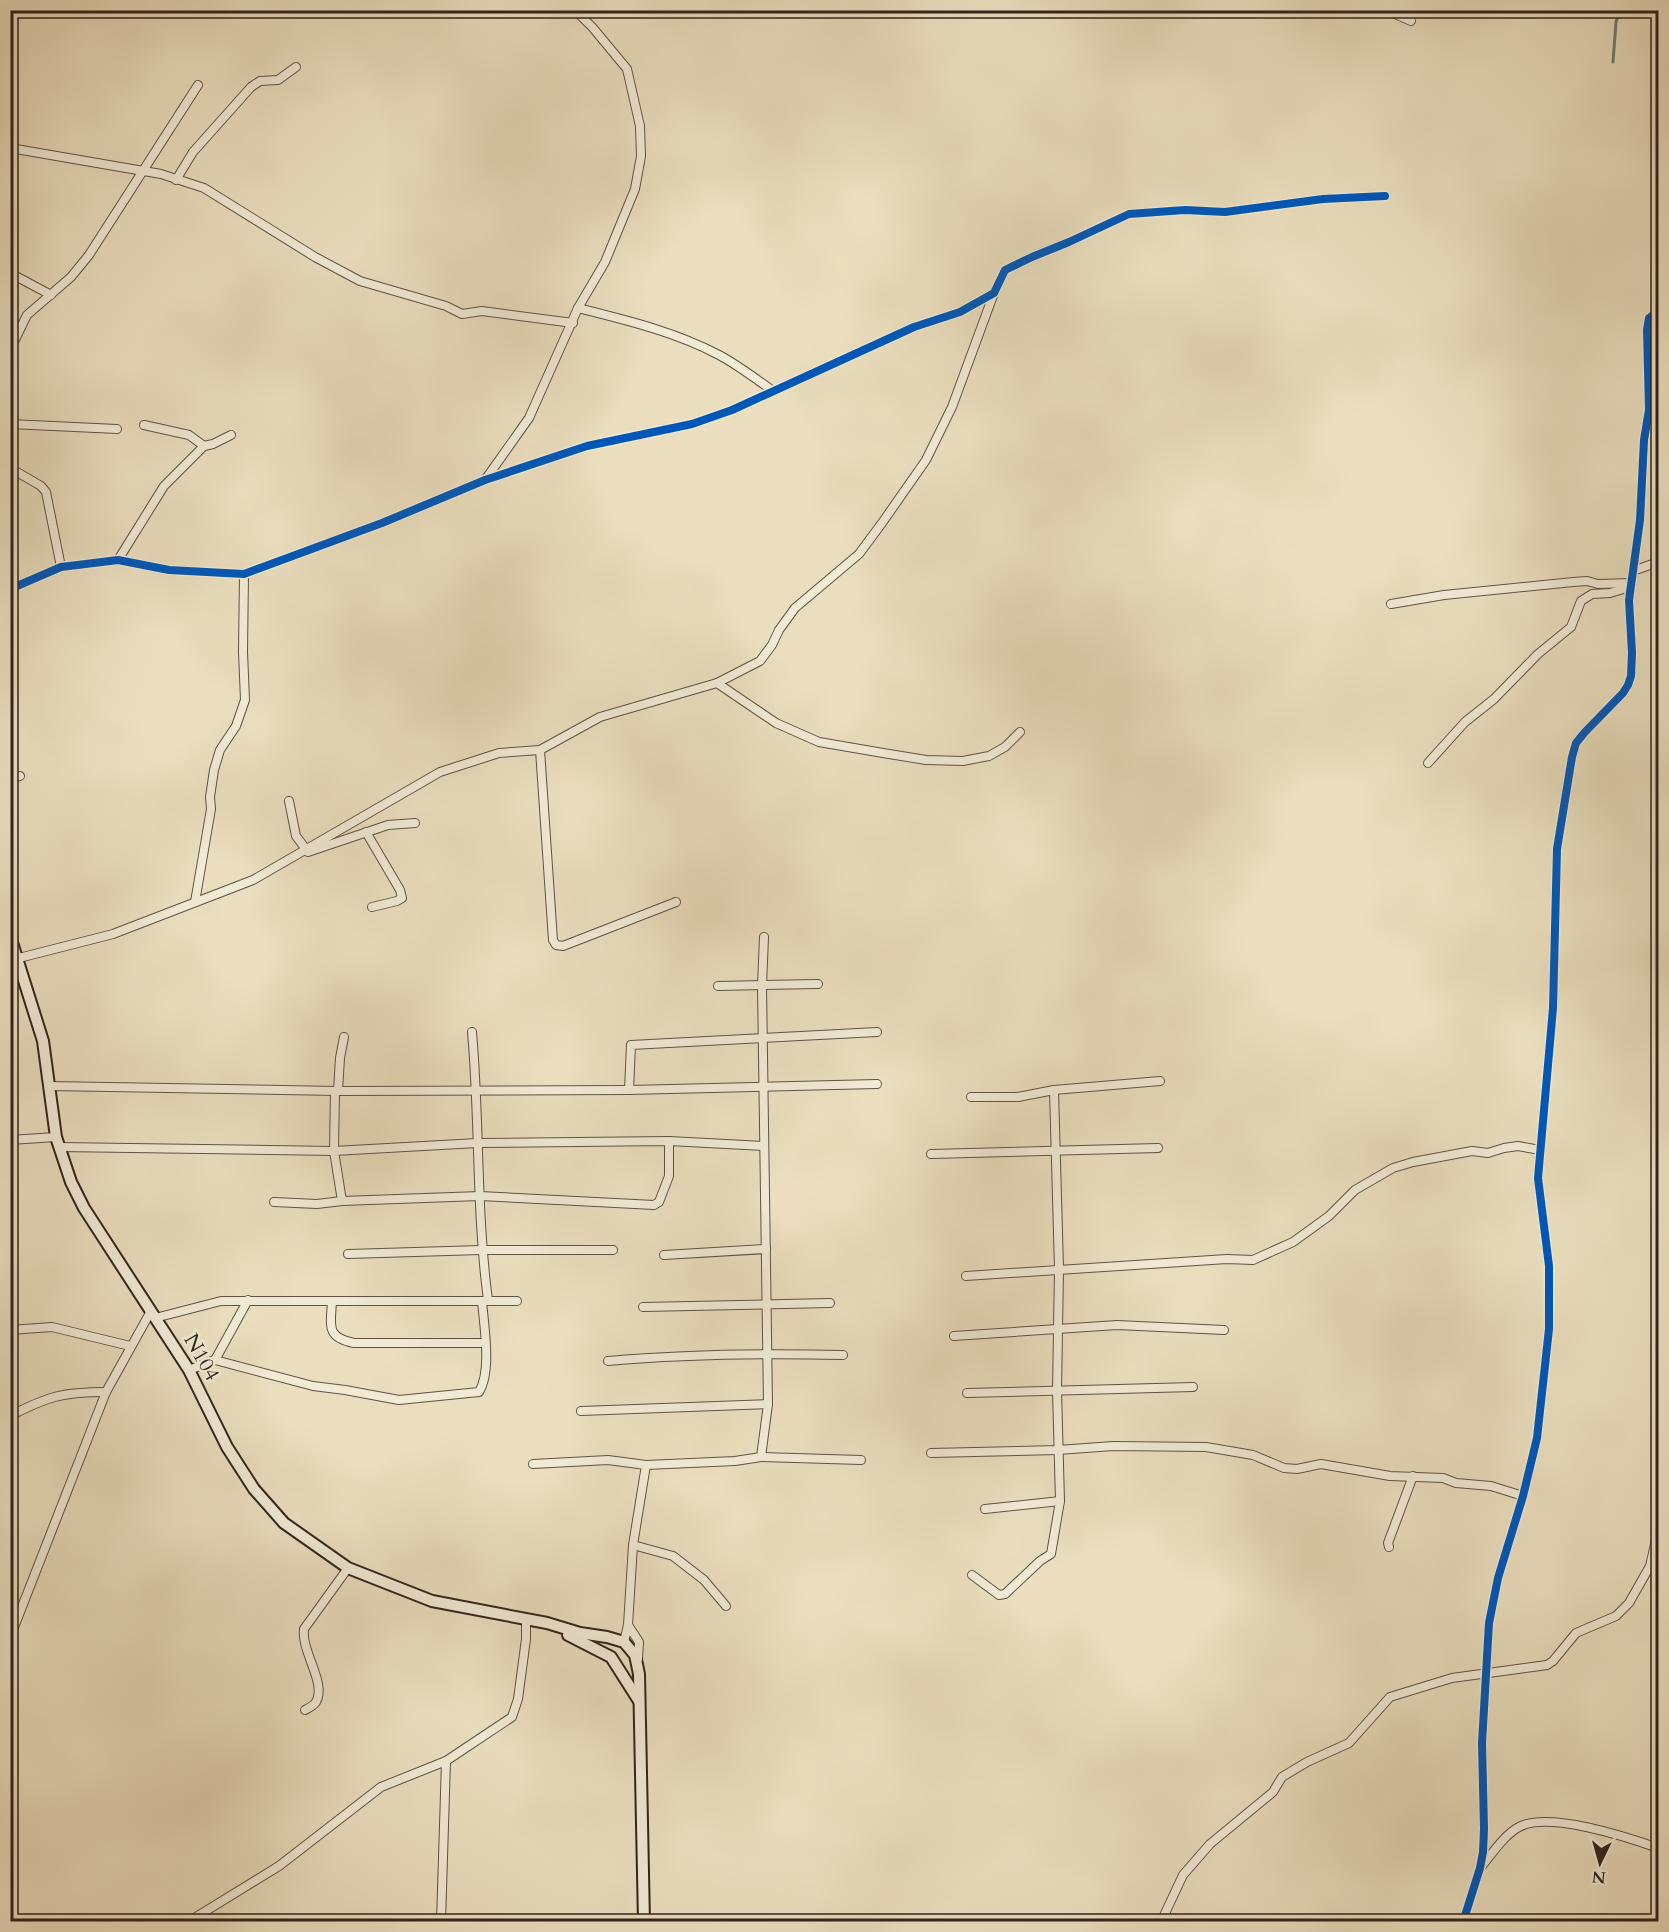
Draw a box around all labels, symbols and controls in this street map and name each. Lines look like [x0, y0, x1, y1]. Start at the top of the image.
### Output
street label: N104 [176, 1328, 227, 1386]
north arrow [1570, 1833, 1630, 1893]
text: N [1591, 1865, 1607, 1889]

